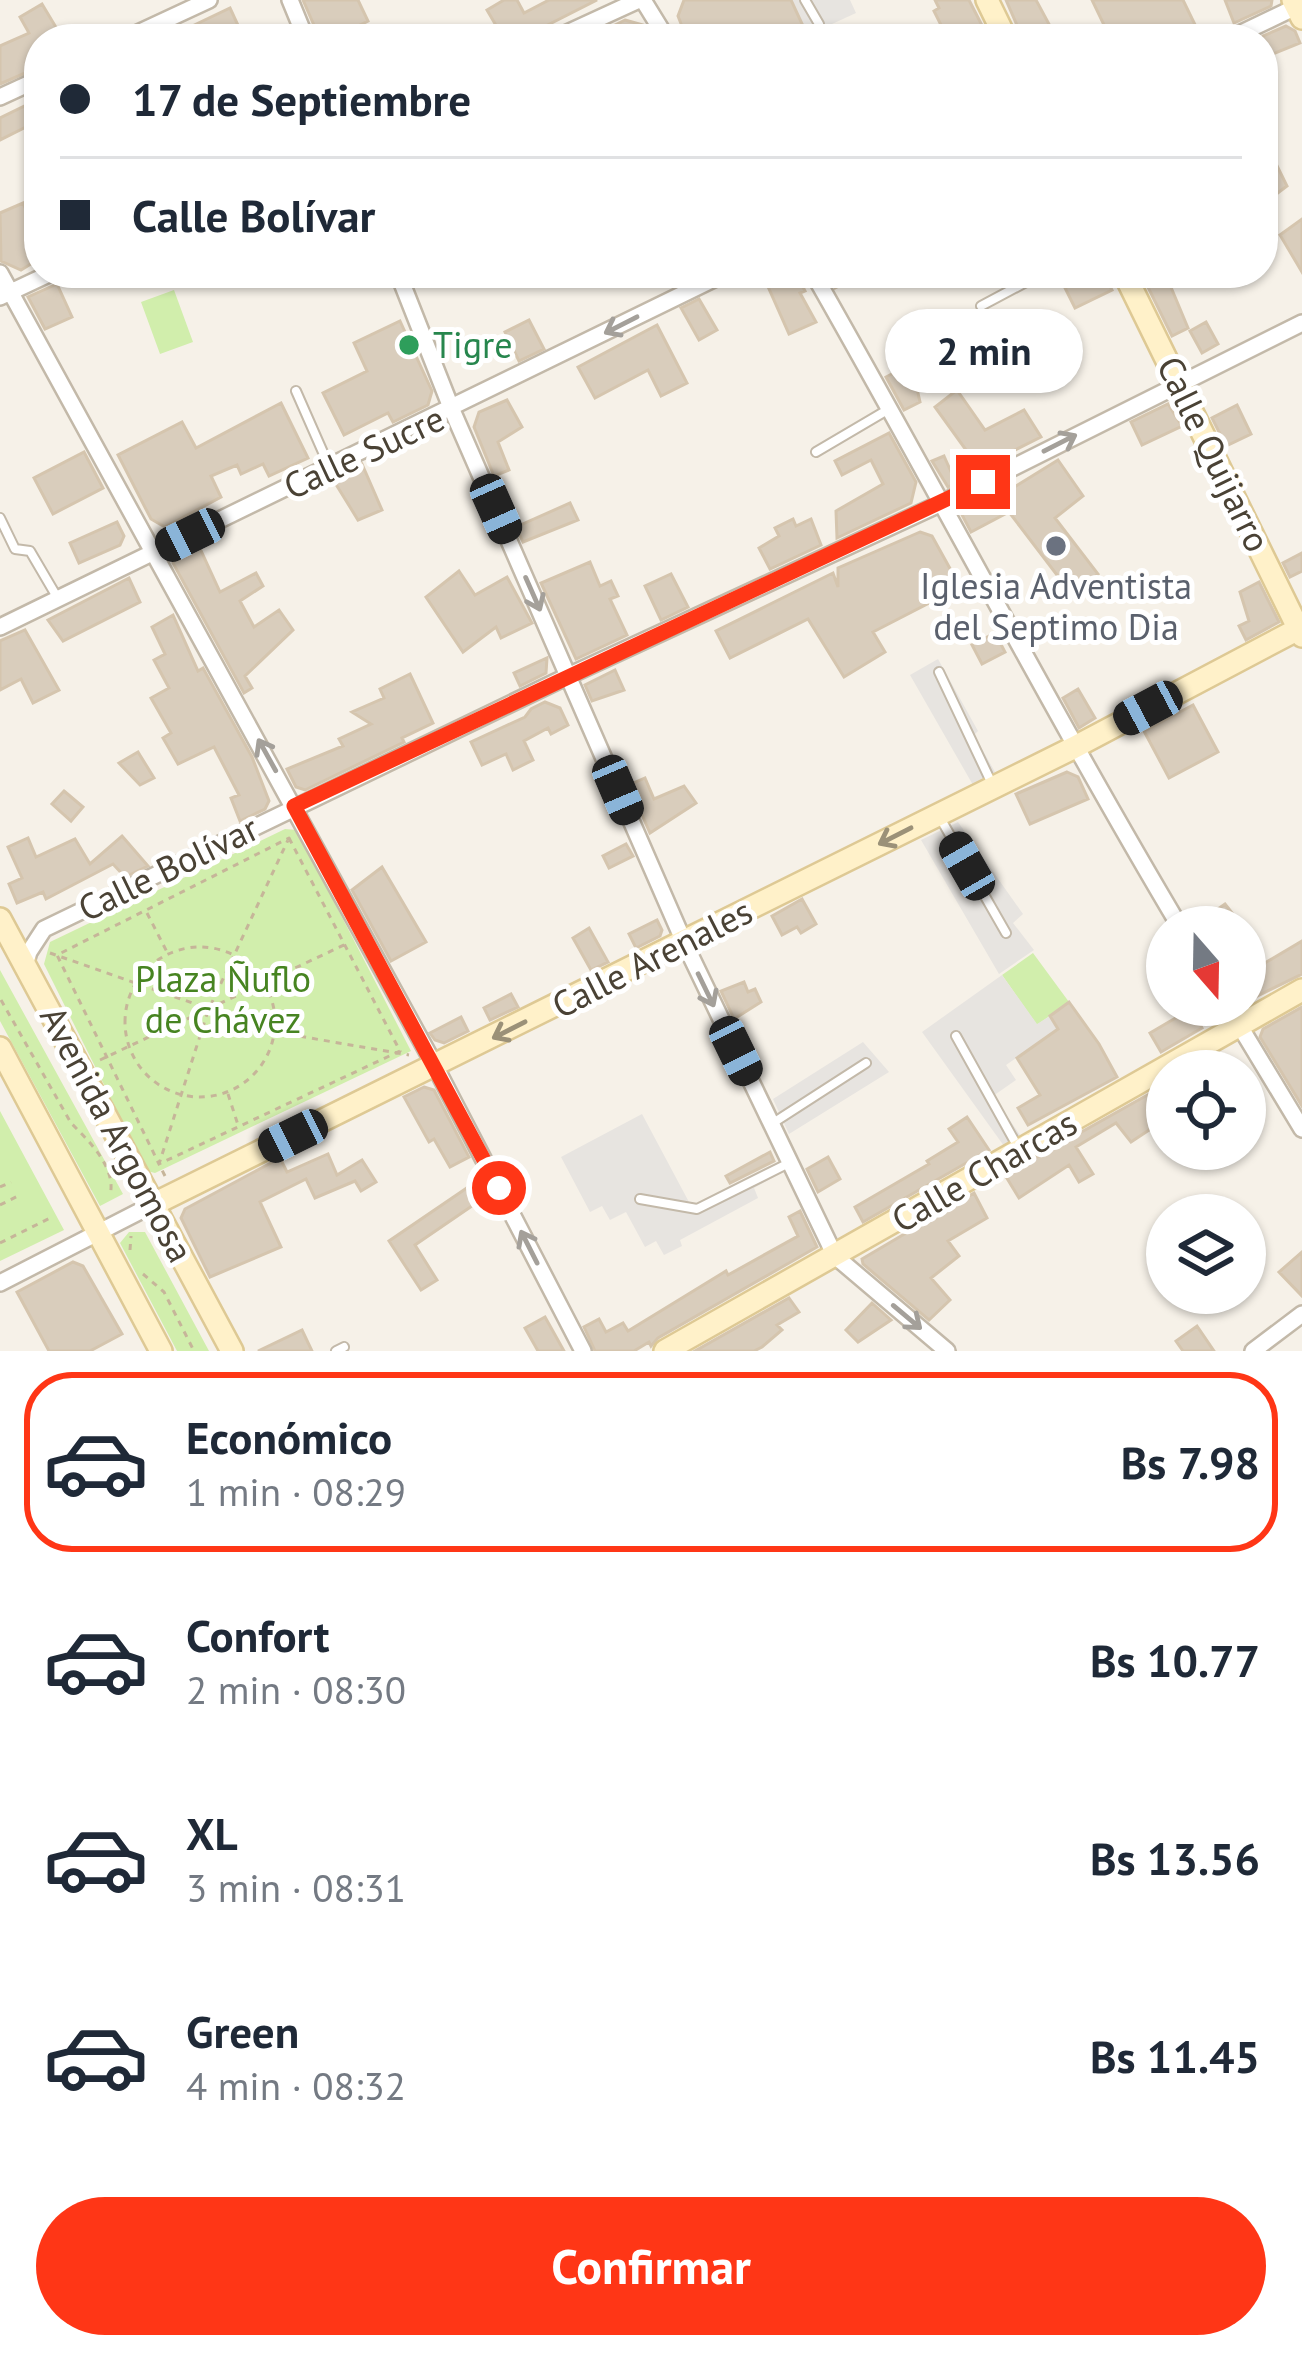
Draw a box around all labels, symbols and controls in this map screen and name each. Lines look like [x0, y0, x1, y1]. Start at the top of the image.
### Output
text: 17 de Septiembre [132, 70, 471, 128]
text: Calle Bolívar [132, 186, 375, 244]
callout: 2 min [884, 308, 1082, 392]
one-way arrow [604, 315, 640, 338]
place label: Tigre [433, 321, 513, 368]
text: 2 min [936, 325, 1032, 376]
marker: Tigre [396, 332, 422, 358]
street label: Calle Quijarro [1147, 348, 1282, 559]
street label: Calle Sucre [276, 394, 452, 509]
one-way arrow [1042, 431, 1077, 454]
route end [956, 455, 1010, 509]
car [465, 469, 527, 549]
car [150, 503, 230, 567]
marker: Iglesia Adventista del Septimo Dia [1043, 533, 1069, 559]
place label: Iglesia Adventista del Septimo Dia [920, 562, 1192, 650]
one-way arrow [523, 575, 545, 611]
car [1108, 675, 1188, 741]
one-way arrow [255, 738, 278, 773]
car [587, 750, 649, 830]
street label: Calle Bolívar [70, 804, 266, 931]
one-way arrow [878, 826, 914, 849]
car [933, 826, 1001, 906]
street label: Calle Arenales [544, 887, 760, 1028]
north arrow [1146, 906, 1266, 1026]
map controls [1146, 906, 1266, 1314]
park label: Plaza Ñuflo de Chávez [135, 955, 311, 1043]
one-way arrow [696, 971, 719, 1007]
street label: Avenida Argomosa [30, 998, 205, 1270]
car [704, 1011, 768, 1091]
one-way arrow [492, 1019, 527, 1042]
button: locate [1146, 1050, 1266, 1170]
street label: Calle Charcas [883, 1099, 1085, 1243]
car [253, 1104, 333, 1168]
route start [472, 1161, 526, 1215]
button: layers [1146, 1194, 1266, 1314]
one-way arrow [517, 1230, 540, 1266]
one-way arrow [891, 1302, 922, 1330]
icon: car [42, 1408, 150, 1516]
text: Económico [186, 1408, 392, 1466]
text: Bs 7.98 [1121, 1433, 1260, 1491]
text: 1 min · 08:29 [186, 1466, 406, 1517]
icon: car [42, 1606, 150, 1714]
text: Confort [186, 1606, 329, 1664]
text: Bs 10.77 [1090, 1631, 1260, 1689]
text: 2 min · 08:30 [186, 1664, 406, 1715]
icon: car [42, 1804, 150, 1912]
text: XL [186, 1804, 238, 1862]
text: Bs 13.56 [1090, 1829, 1260, 1887]
text: 3 min · 08:31 [186, 1862, 406, 1913]
icon: car [42, 2002, 150, 2110]
text: Green [186, 2002, 299, 2060]
text: Bs 11.45 [1090, 2027, 1260, 2085]
text: 4 min · 08:32 [186, 2060, 406, 2111]
button: Confirmar [36, 2197, 1266, 2335]

